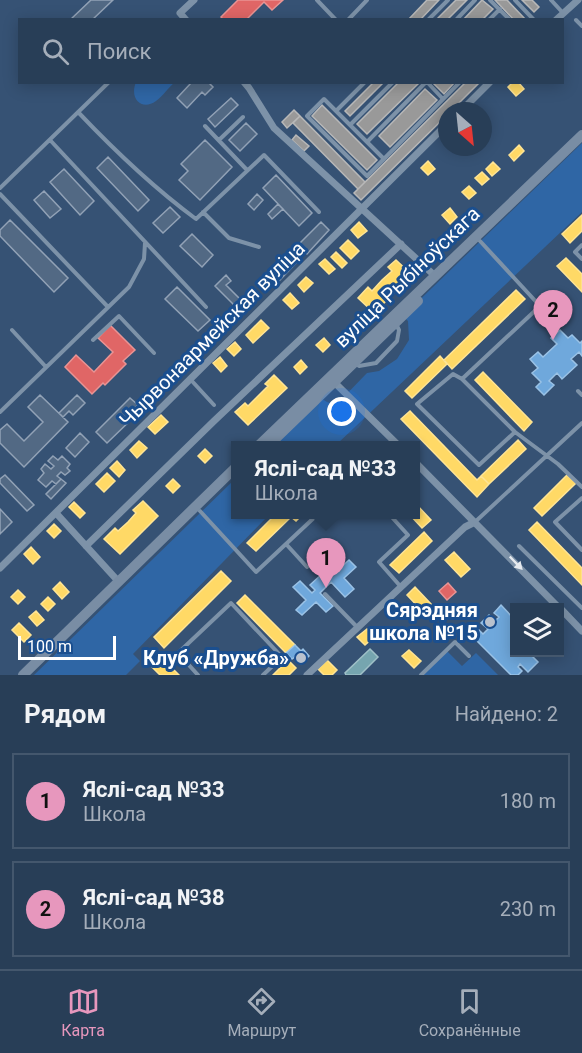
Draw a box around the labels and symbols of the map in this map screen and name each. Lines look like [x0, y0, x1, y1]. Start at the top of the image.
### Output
north arrow [438, 102, 492, 156]
street label: вуліца Рыбіноўскага [330, 202, 484, 352]
street label: Чырвонаармейская вуліца [114, 236, 310, 432]
pin: 2 [534, 290, 572, 340]
your location [327, 397, 356, 426]
pin: 1 [306, 538, 346, 588]
one-way arrow [509, 556, 523, 570]
place label: Сярэдняя школа №15 [369, 598, 478, 645]
marker: Сярэдняя школа №15 [483, 615, 497, 629]
scale bar [18, 633, 116, 660]
place label: Клуб «Дружба» [143, 646, 289, 670]
marker: Клуб «Дружба» [294, 651, 308, 665]

